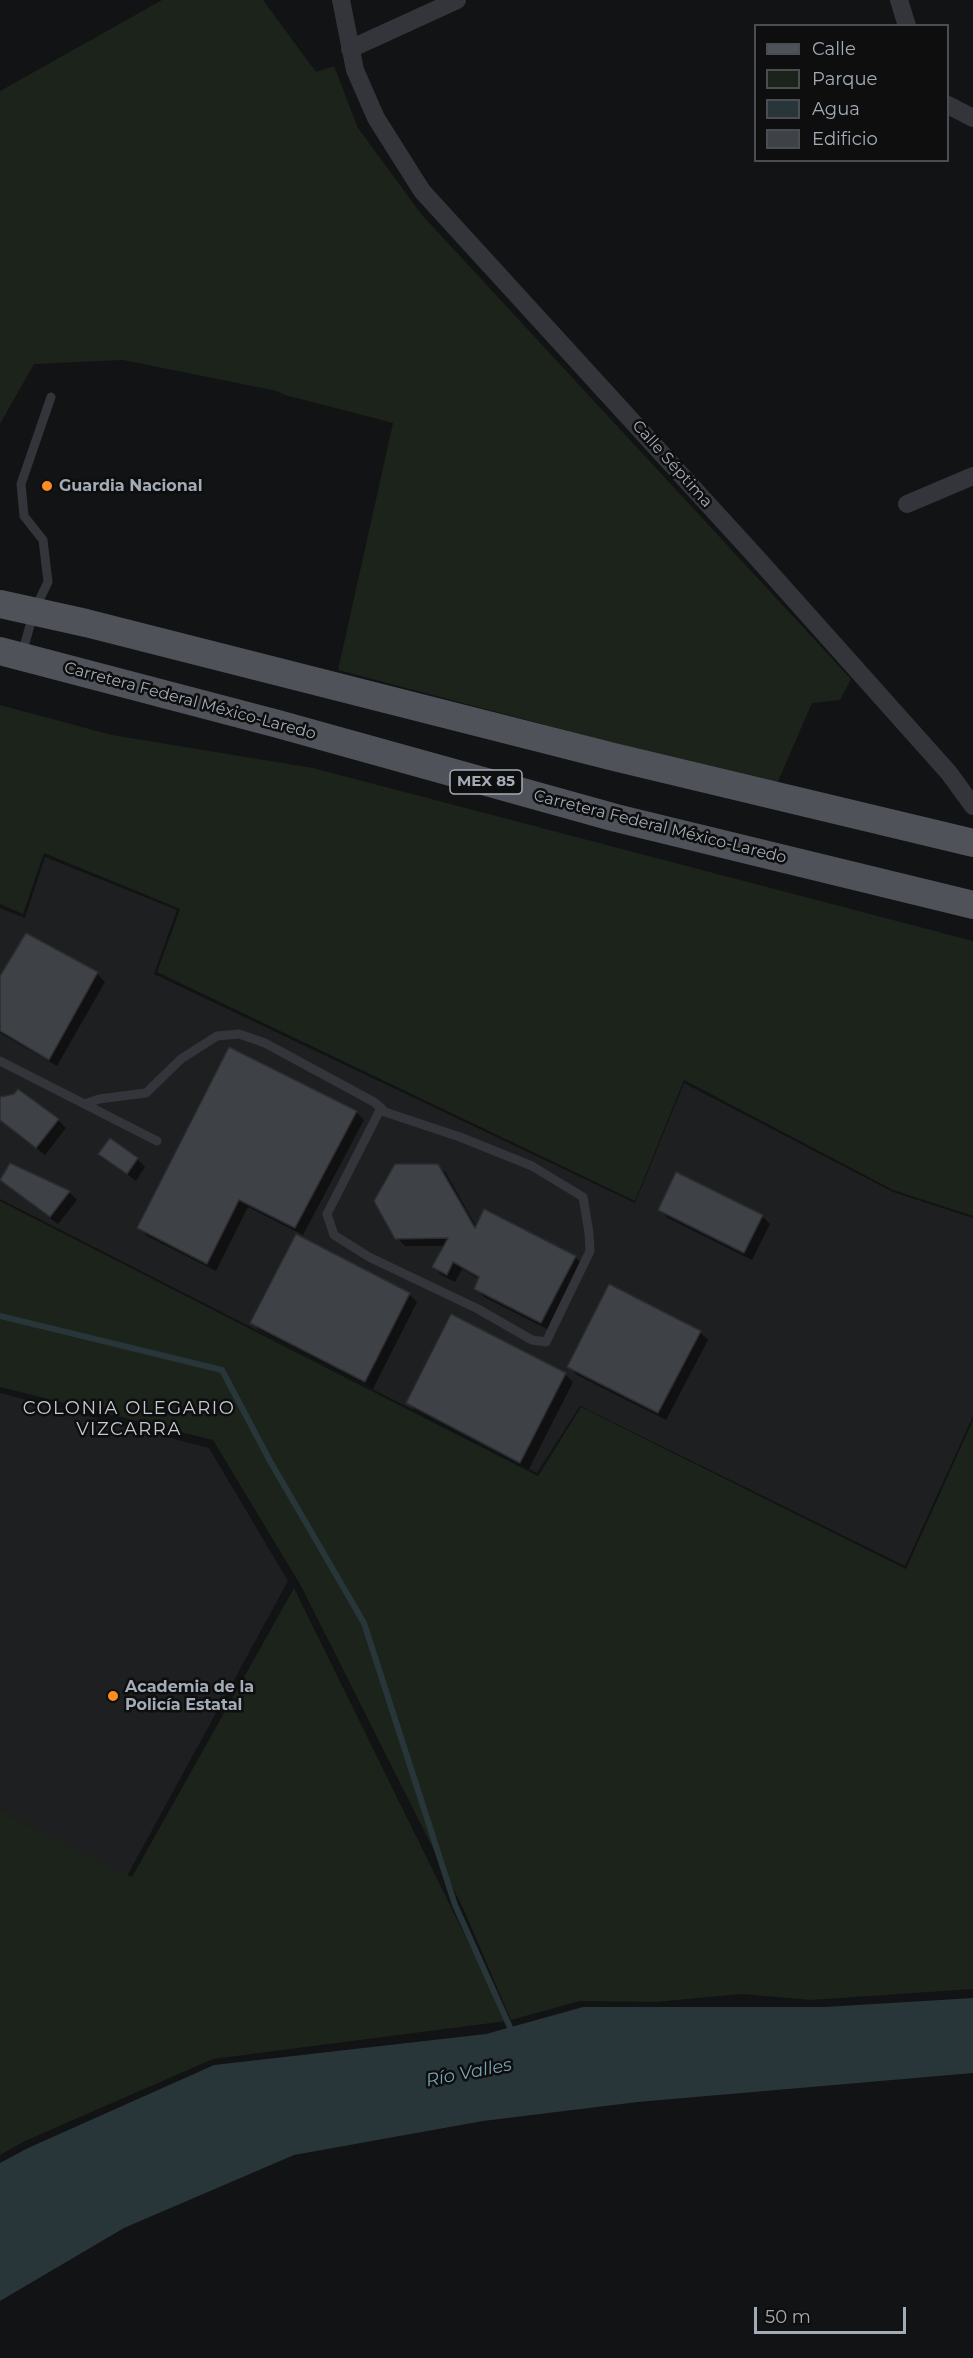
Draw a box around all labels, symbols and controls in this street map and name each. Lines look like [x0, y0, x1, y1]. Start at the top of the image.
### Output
legend [754, 24, 949, 162]
text: Calle [812, 38, 856, 60]
text: Parque [812, 68, 877, 90]
text: Agua [812, 98, 860, 120]
text: Edificio [812, 128, 878, 150]
street label: Calle Séptima [628, 416, 716, 512]
place label: Guardia Nacional [59, 476, 203, 496]
marker: Guardia Nacional [40, 479, 54, 493]
street label: Carretera Federal México-Laredo [62, 658, 318, 744]
road number: MEX 85 [450, 770, 522, 794]
street label: Carretera Federal México-Laredo [531, 786, 789, 868]
district label: COLONIA OLEGARIO VIZCARRA [23, 1398, 235, 1440]
place label: Academia de la Policía Estatal [125, 1677, 254, 1715]
marker: Academia de la Policía Estatal [106, 1689, 120, 1703]
water label: Río Valles [424, 2054, 514, 2092]
scale bar [757, 2295, 908, 2333]
text: 50 m [765, 2306, 811, 2328]

